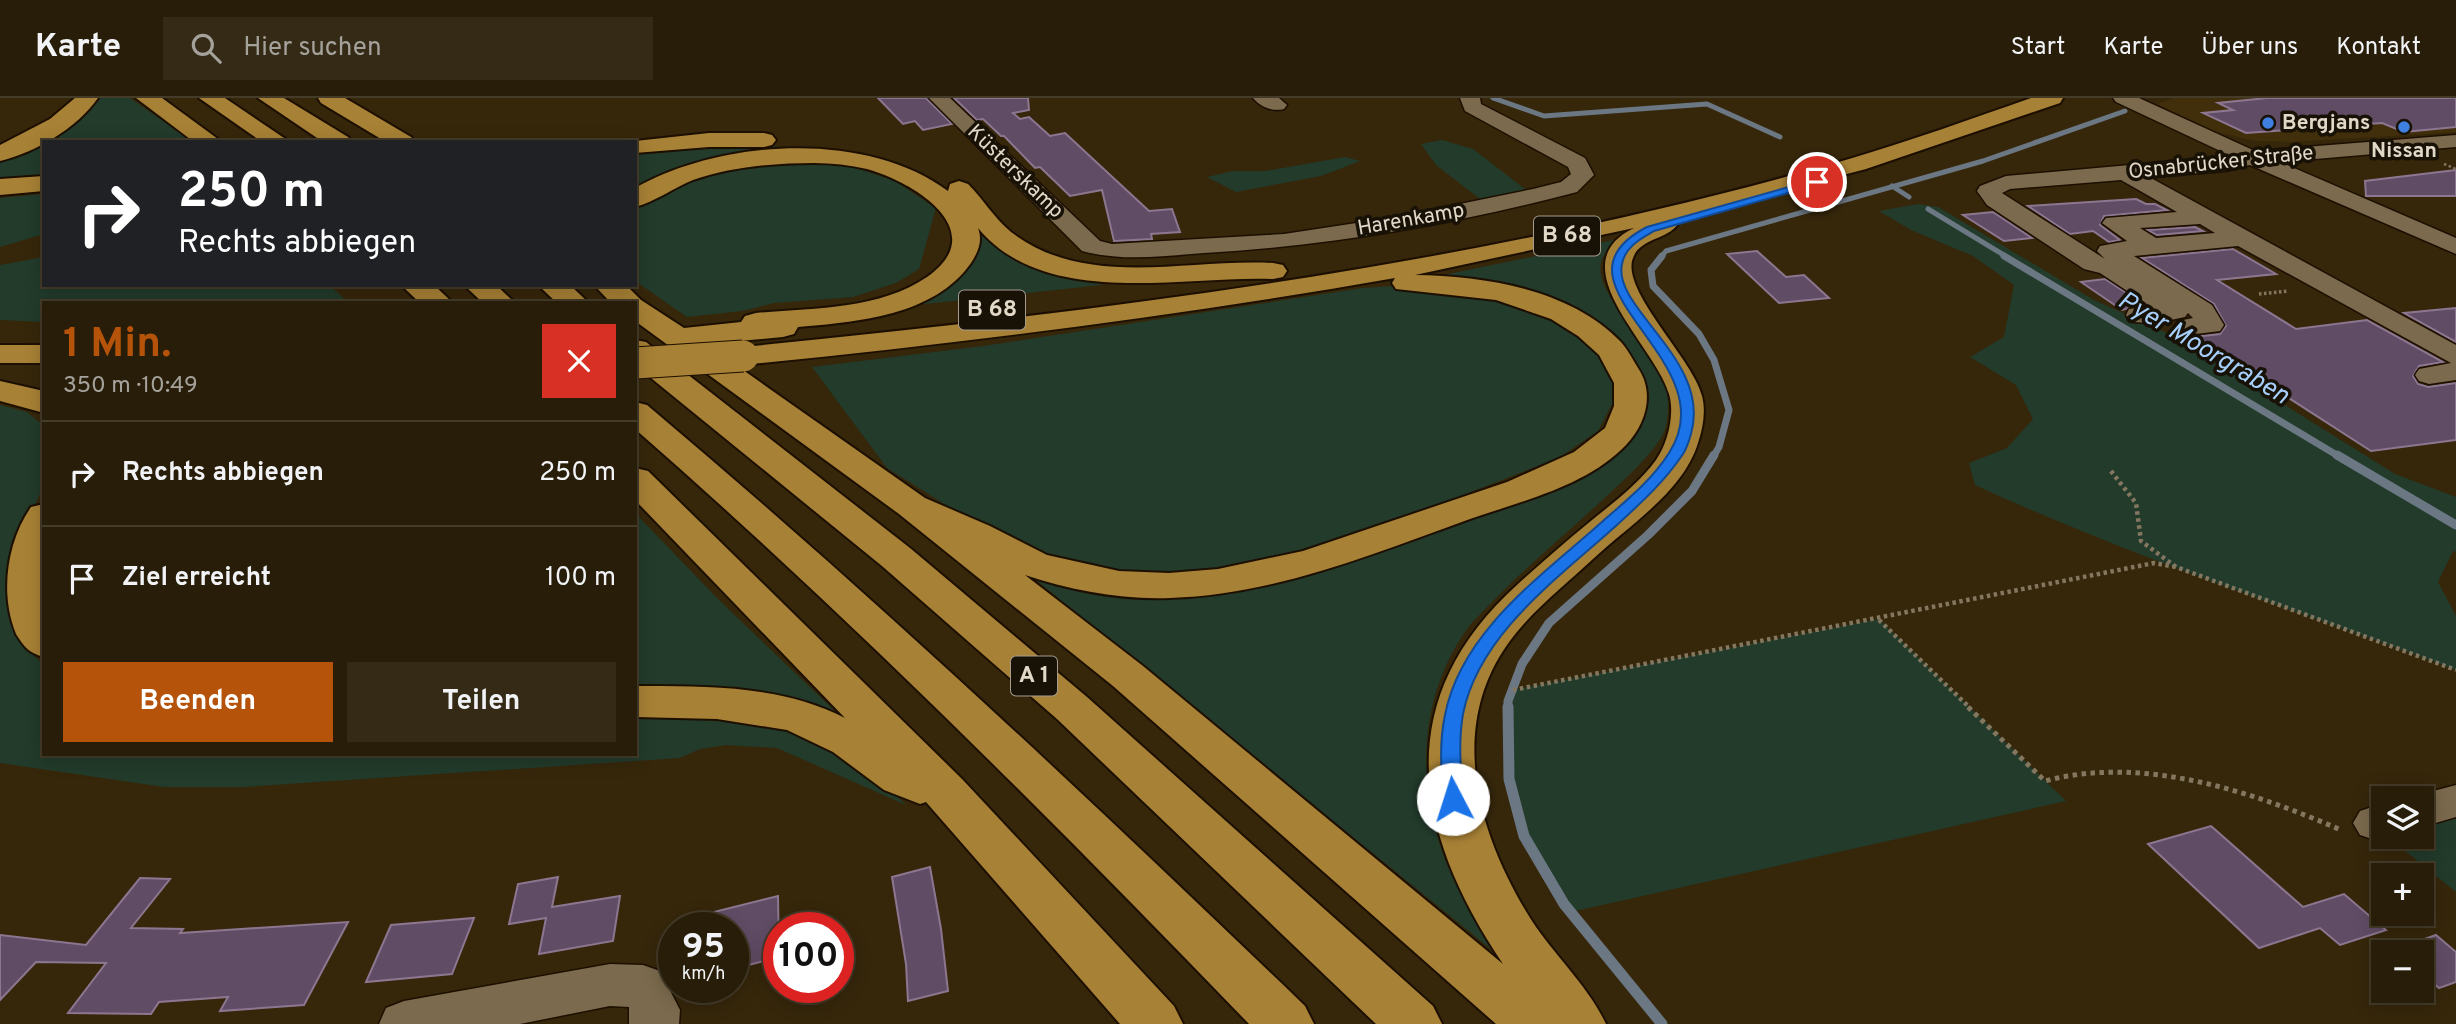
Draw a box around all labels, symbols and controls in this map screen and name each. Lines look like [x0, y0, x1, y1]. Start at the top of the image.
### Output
search box [163, 17, 653, 80]
text: Karte [35, 27, 121, 69]
icon: search [187, 29, 225, 67]
text: Hier suchen [243, 32, 382, 65]
text: Start [2011, 33, 2065, 63]
text: Karte [2103, 33, 2163, 63]
text: Über uns [2201, 33, 2298, 63]
text: Kontakt [2336, 33, 2421, 63]
place label: Bergjans [2282, 110, 2370, 137]
marker: Bergjans [2260, 115, 2276, 131]
street label: Küsterskamp [961, 119, 1069, 225]
marker: Nissan [2396, 119, 2412, 135]
place label: Nissan [2371, 138, 2437, 165]
street label: Osnabrücker Straße [2127, 140, 2315, 186]
pin [1787, 152, 1847, 212]
text: 250 m [178, 163, 325, 225]
icon: arrive [1798, 163, 1836, 201]
icon: right [63, 168, 154, 259]
street label: Harenkamp [1355, 197, 1467, 243]
road number: B 68 [1534, 217, 1600, 256]
text: Rechts abbiegen [178, 224, 416, 264]
water label: Pyer Moorgraben [2111, 285, 2295, 413]
road number: B 68 [959, 290, 1025, 330]
text: 1 Min. [63, 319, 172, 372]
button: close [542, 324, 616, 398]
text: 350 m · 10:49 [63, 372, 198, 401]
icon: right [63, 455, 101, 493]
text: Rechts abbiegen [122, 457, 324, 490]
text: 250 m [539, 457, 616, 490]
icon: arrive [63, 560, 101, 598]
text: Ziel erreicht [122, 562, 271, 595]
text: 100 m [545, 562, 616, 595]
road number: A 1 [1011, 656, 1057, 696]
button: Beenden [63, 662, 333, 742]
button: Teilen [347, 662, 616, 742]
position arrow [1416, 762, 1490, 836]
map controls [2371, 786, 2434, 1003]
button: layers [2371, 786, 2434, 849]
button: + [2371, 863, 2434, 926]
speed limit sign: 100 [763, 912, 854, 1003]
text: 95 [682, 926, 725, 970]
button: − [2371, 940, 2434, 1003]
text: km/h [682, 963, 725, 986]

